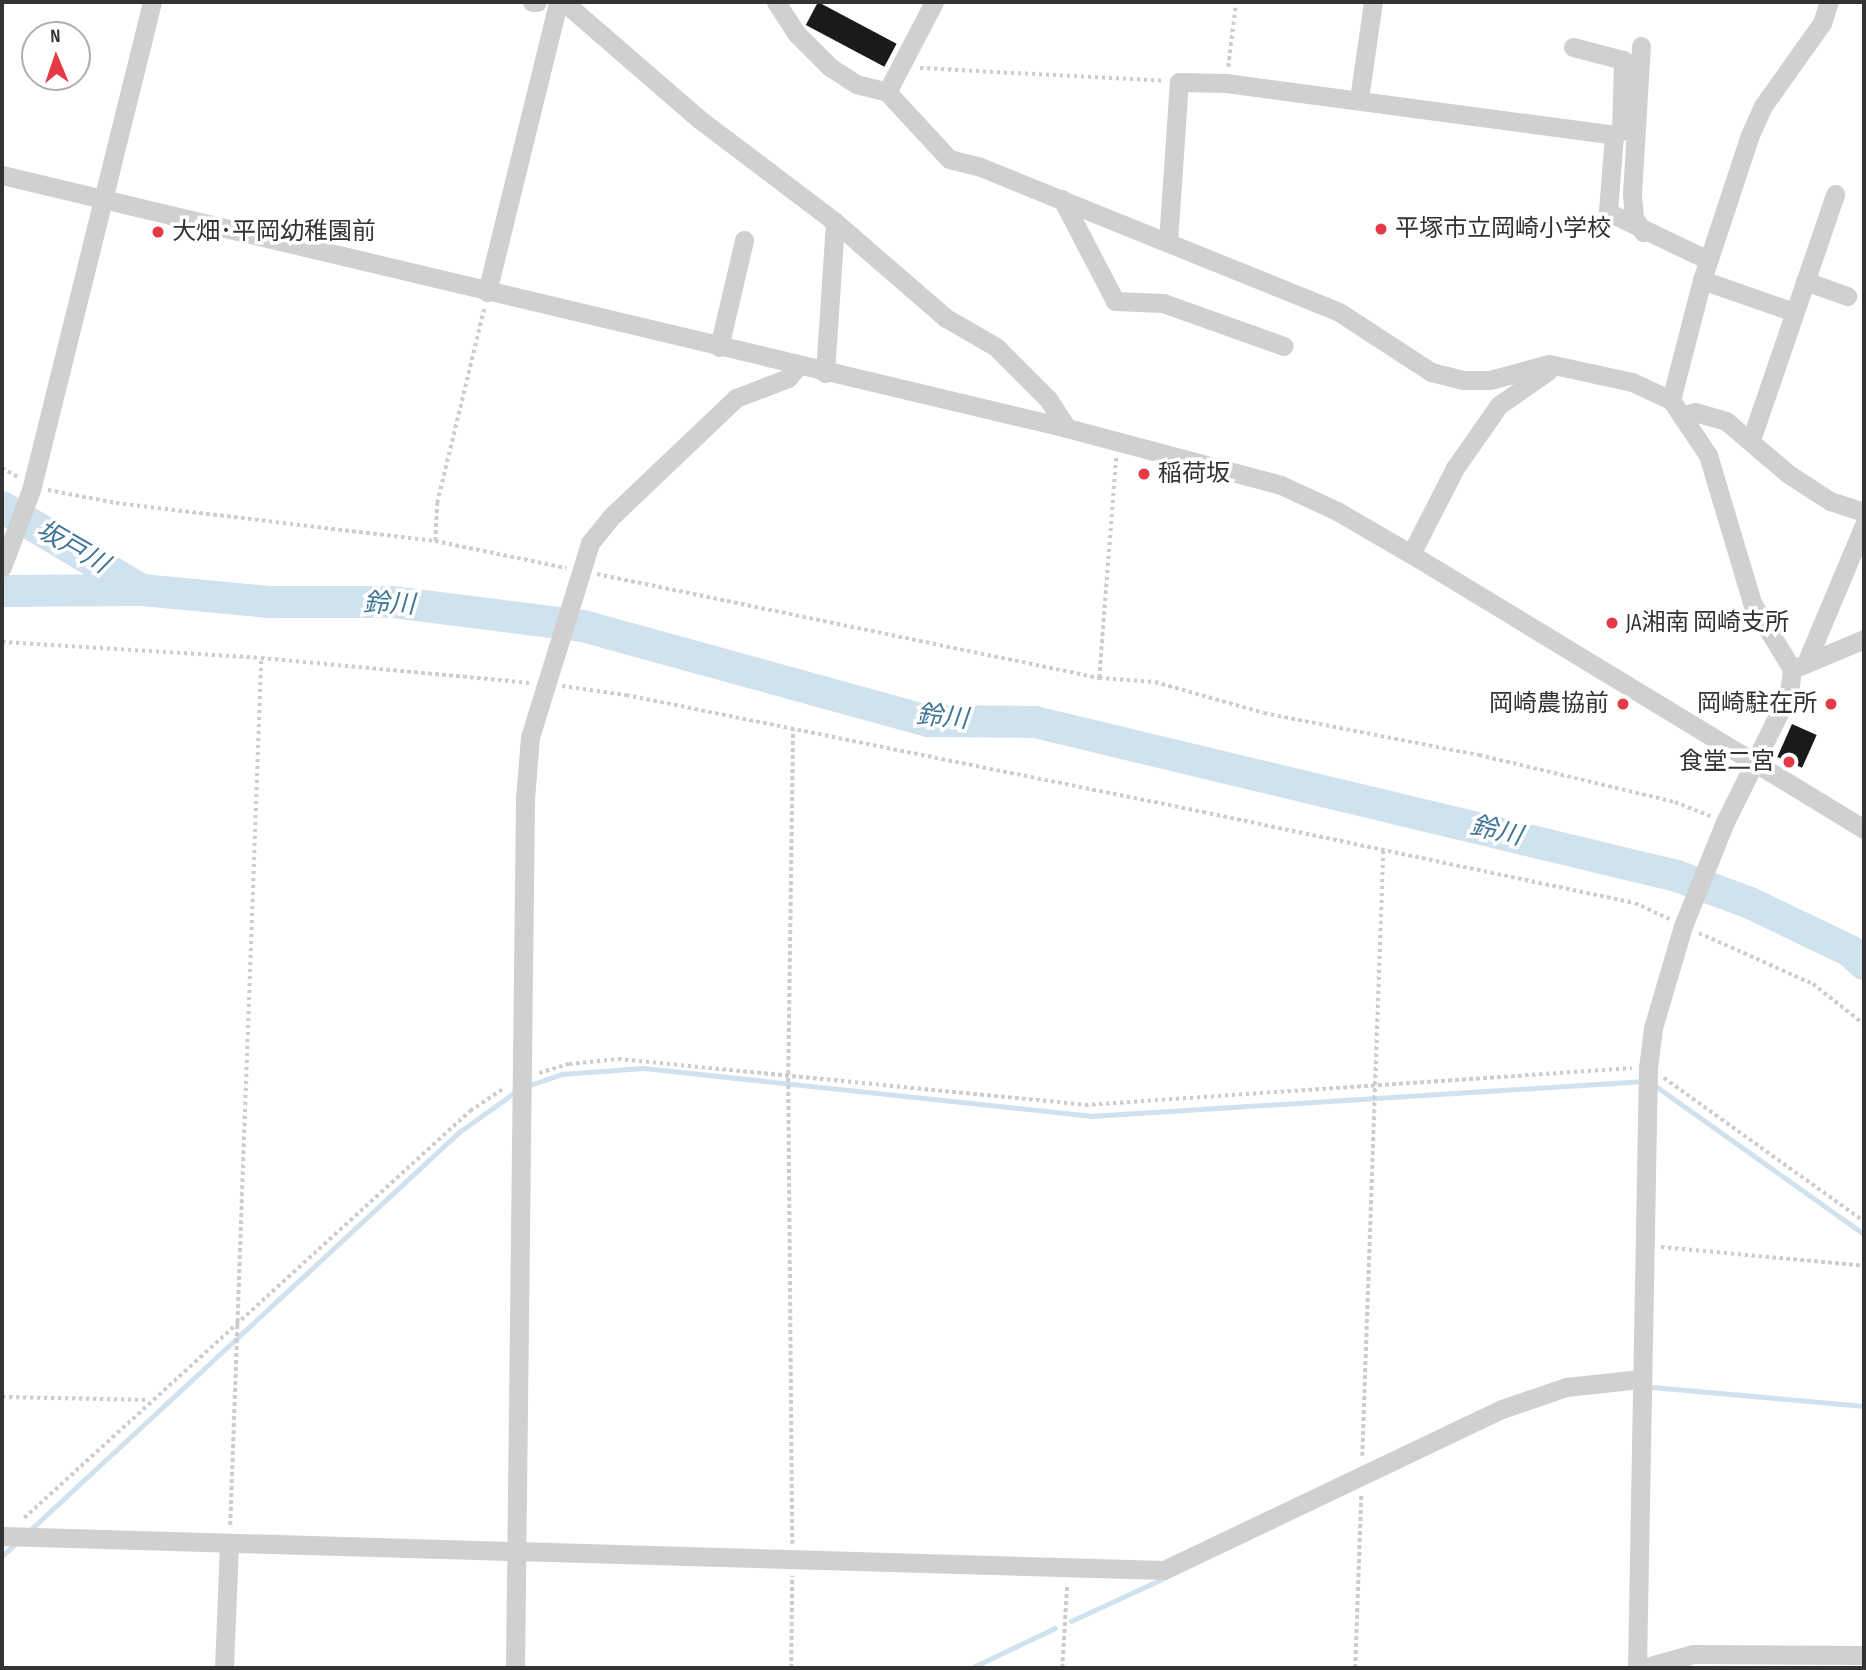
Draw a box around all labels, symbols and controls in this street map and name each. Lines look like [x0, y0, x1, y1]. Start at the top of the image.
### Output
north arrow [21, 21, 91, 91]
text: N [50, 25, 61, 48]
place label: 平塚市立岡崎小学校 [1395, 215, 1611, 243]
place label: 大畑･平岡幼稚園前 [172, 218, 376, 246]
marker: 平塚市立岡崎小学校 [1373, 221, 1389, 237]
marker: 大畑･平岡幼稚園前 [150, 224, 166, 240]
place label: 稲荷坂 [1158, 460, 1230, 488]
marker: 稲荷坂 [1136, 466, 1152, 482]
water label: 坂戸川 [30, 515, 114, 581]
water label: 鈴川 [362, 589, 416, 621]
place label: JA湘南 岡崎支所 [1626, 609, 1789, 637]
marker: JA湘南 岡崎支所 [1604, 615, 1620, 631]
place label: 岡崎農協前 [1489, 690, 1609, 718]
place label: 岡崎駐在所 [1697, 690, 1817, 718]
marker: 岡崎農協前 [1615, 696, 1631, 712]
marker: 岡崎駐在所 [1823, 696, 1839, 712]
water label: 鈴川 [915, 700, 969, 736]
place label: 食堂二宮 [1679, 748, 1775, 776]
marker: 食堂二宮 [1781, 754, 1797, 770]
water label: 鈴川 [1467, 811, 1525, 853]

